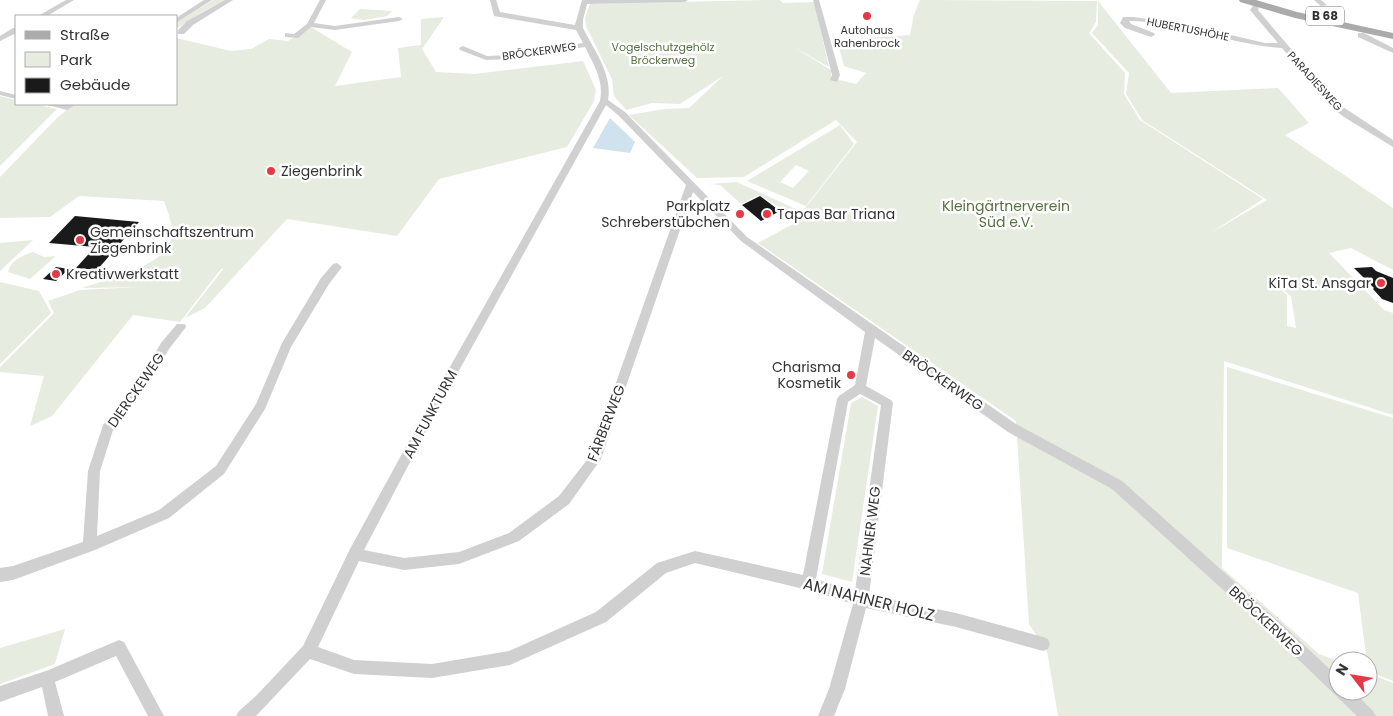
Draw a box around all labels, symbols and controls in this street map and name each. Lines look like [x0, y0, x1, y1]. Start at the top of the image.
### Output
road number: B 68 [1306, 7, 1344, 26]
marker: Autohaus Rahenbrock [861, 10, 873, 22]
street label: HUBERTUSHÖHE [1146, 13, 1230, 45]
legend [15, 15, 178, 105]
place label: Autohaus Rahenbrock [834, 22, 900, 51]
text: Straße [60, 24, 110, 45]
street label: BRÖCKERWEG [501, 38, 577, 64]
park label: Vogelschutzgehölz Bröckerweg [612, 39, 715, 68]
street label: PARADIESWEG [1284, 48, 1346, 115]
text: Park [60, 49, 92, 70]
text: Gebäude [60, 74, 130, 95]
place label: Ziegenbrink [281, 161, 363, 181]
marker: Ziegenbrink [265, 165, 277, 177]
place label: Parkplatz Schreberstübchen [601, 196, 730, 232]
park label: Kleingärtnerverein Süd e.V. [942, 196, 1070, 232]
place label: Tapas Bar Triana [777, 204, 895, 224]
marker: Parkplatz Schreberstübchen [734, 208, 746, 220]
marker: Tapas Bar Triana [761, 208, 773, 220]
place label: Gemeinschaftszentrum Ziegenbrink [90, 222, 254, 258]
marker: Gemeinschaftszentrum Ziegenbrink [74, 234, 86, 246]
place label: Kreativwerkstatt [66, 264, 179, 284]
marker: Kreativwerkstatt [50, 268, 62, 280]
place label: KiTa St. Ansgar [1269, 273, 1371, 293]
marker: KiTa St. Ansgar [1375, 277, 1387, 289]
street label: BRÖCKERWEG [898, 345, 988, 415]
street label: DIERCKEWEG [103, 348, 169, 431]
place label: Charisma Kosmetik [772, 357, 842, 393]
street label: AM FUNKTURM [398, 366, 462, 462]
marker: Charisma Kosmetik [845, 369, 857, 381]
street label: FÄRBERWEG [582, 382, 630, 464]
street label: NAHNER WEG [855, 485, 885, 577]
street label: AM NAHNER HOLZ [801, 572, 937, 627]
street label: BRÖCKERWEG [1225, 581, 1308, 661]
north arrow [1328, 651, 1378, 701]
text: N [1331, 660, 1353, 679]

